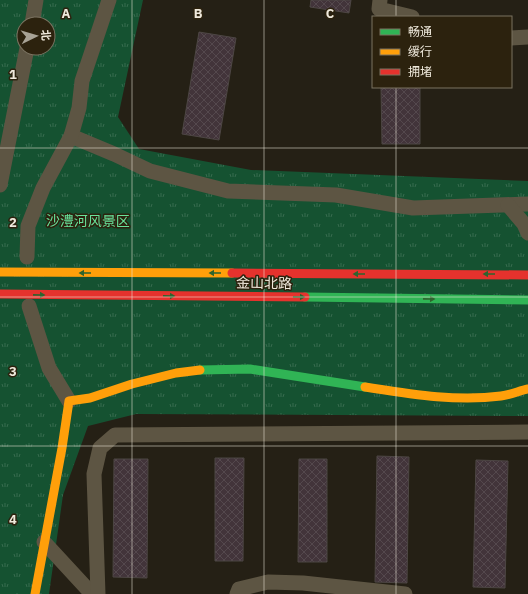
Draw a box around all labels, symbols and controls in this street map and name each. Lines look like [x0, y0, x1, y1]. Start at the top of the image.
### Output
text: A [62, 5, 71, 22]
text: B [194, 5, 203, 22]
text: C [326, 5, 335, 22]
north arrow [16, 16, 56, 56]
legend [372, 16, 512, 88]
text: 畅通 [408, 24, 432, 39]
text: 北 [39, 29, 53, 41]
text: 缓行 [408, 44, 432, 59]
text: 拥堵 [408, 64, 432, 79]
text: 1 [9, 66, 17, 83]
park label: 沙澧河风景区 [46, 212, 130, 230]
text: 2 [9, 214, 17, 231]
one-way arrow [78, 270, 91, 276]
one-way arrow [208, 270, 221, 276]
one-way arrow [352, 271, 365, 277]
one-way arrow [482, 271, 495, 277]
street label: 金山北路 [236, 274, 292, 292]
one-way arrow [33, 292, 46, 298]
one-way arrow [163, 293, 176, 299]
one-way arrow [293, 294, 305, 301]
one-way arrow [423, 296, 436, 302]
text: 3 [9, 363, 17, 380]
text: 4 [9, 511, 17, 528]

